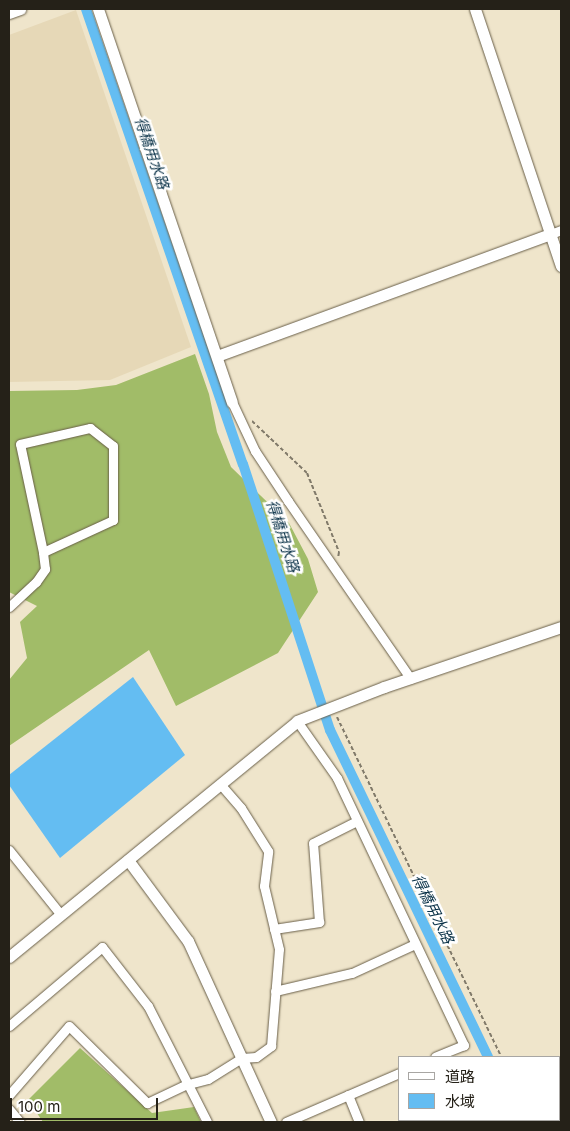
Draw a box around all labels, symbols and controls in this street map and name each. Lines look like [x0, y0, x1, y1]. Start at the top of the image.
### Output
water label: 得橋用水路 [131, 115, 173, 191]
water label: 得橋用水路 [263, 498, 303, 574]
water label: 得橋用水路 [408, 871, 458, 947]
legend [398, 1056, 560, 1121]
text: 道路 [445, 1067, 475, 1086]
scale bar [12, 1088, 160, 1120]
text: 水域 [445, 1092, 475, 1111]
text: 100 m [18, 1097, 60, 1116]

